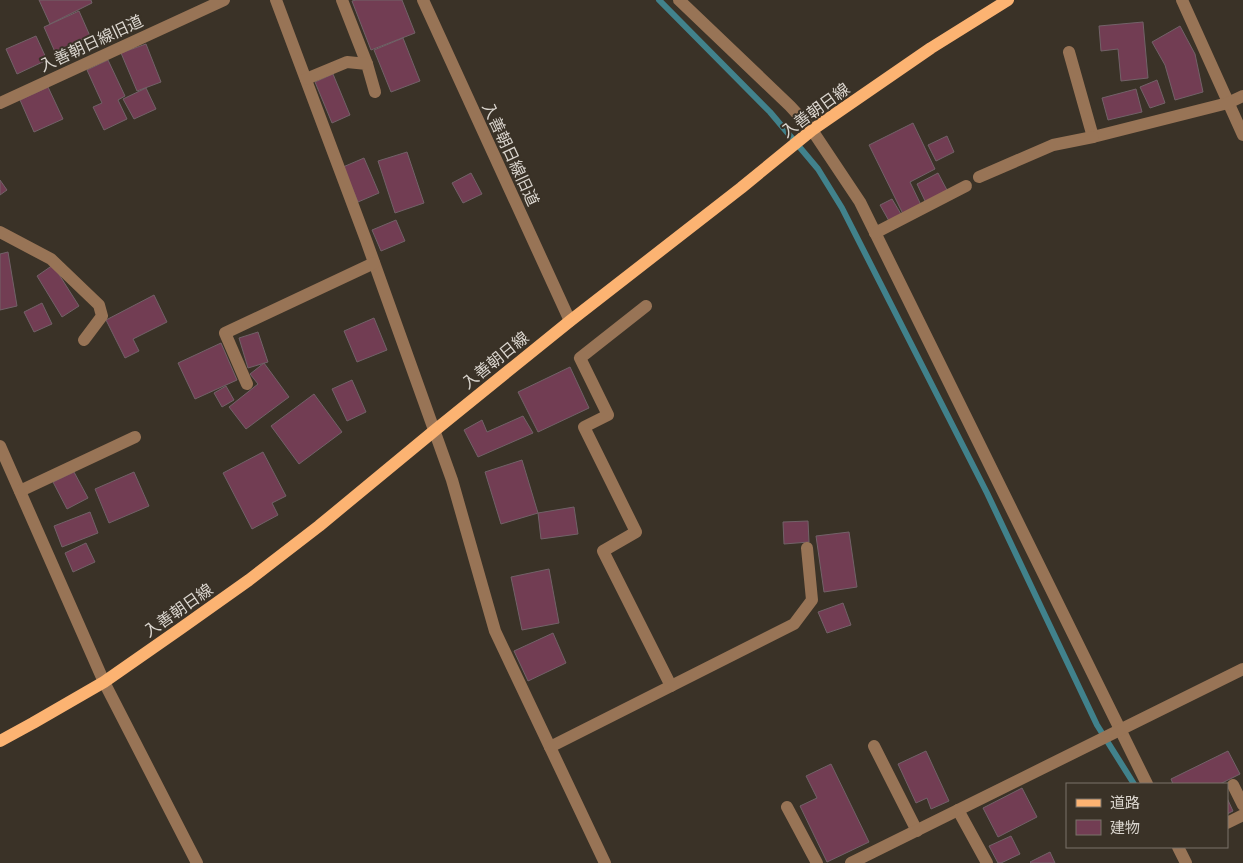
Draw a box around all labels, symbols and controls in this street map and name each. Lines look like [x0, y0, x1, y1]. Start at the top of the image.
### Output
street label: 入善朝日線旧道 [36, 11, 146, 76]
street label: 入善朝日線 [777, 79, 853, 142]
street label: 入善朝日線旧道 [478, 99, 543, 209]
street label: 入善朝日線 [458, 328, 532, 393]
street label: 入善朝日線 [140, 580, 217, 641]
legend [1066, 783, 1228, 848]
text: 道路 [1110, 794, 1140, 812]
text: 建物 [1110, 819, 1140, 837]

